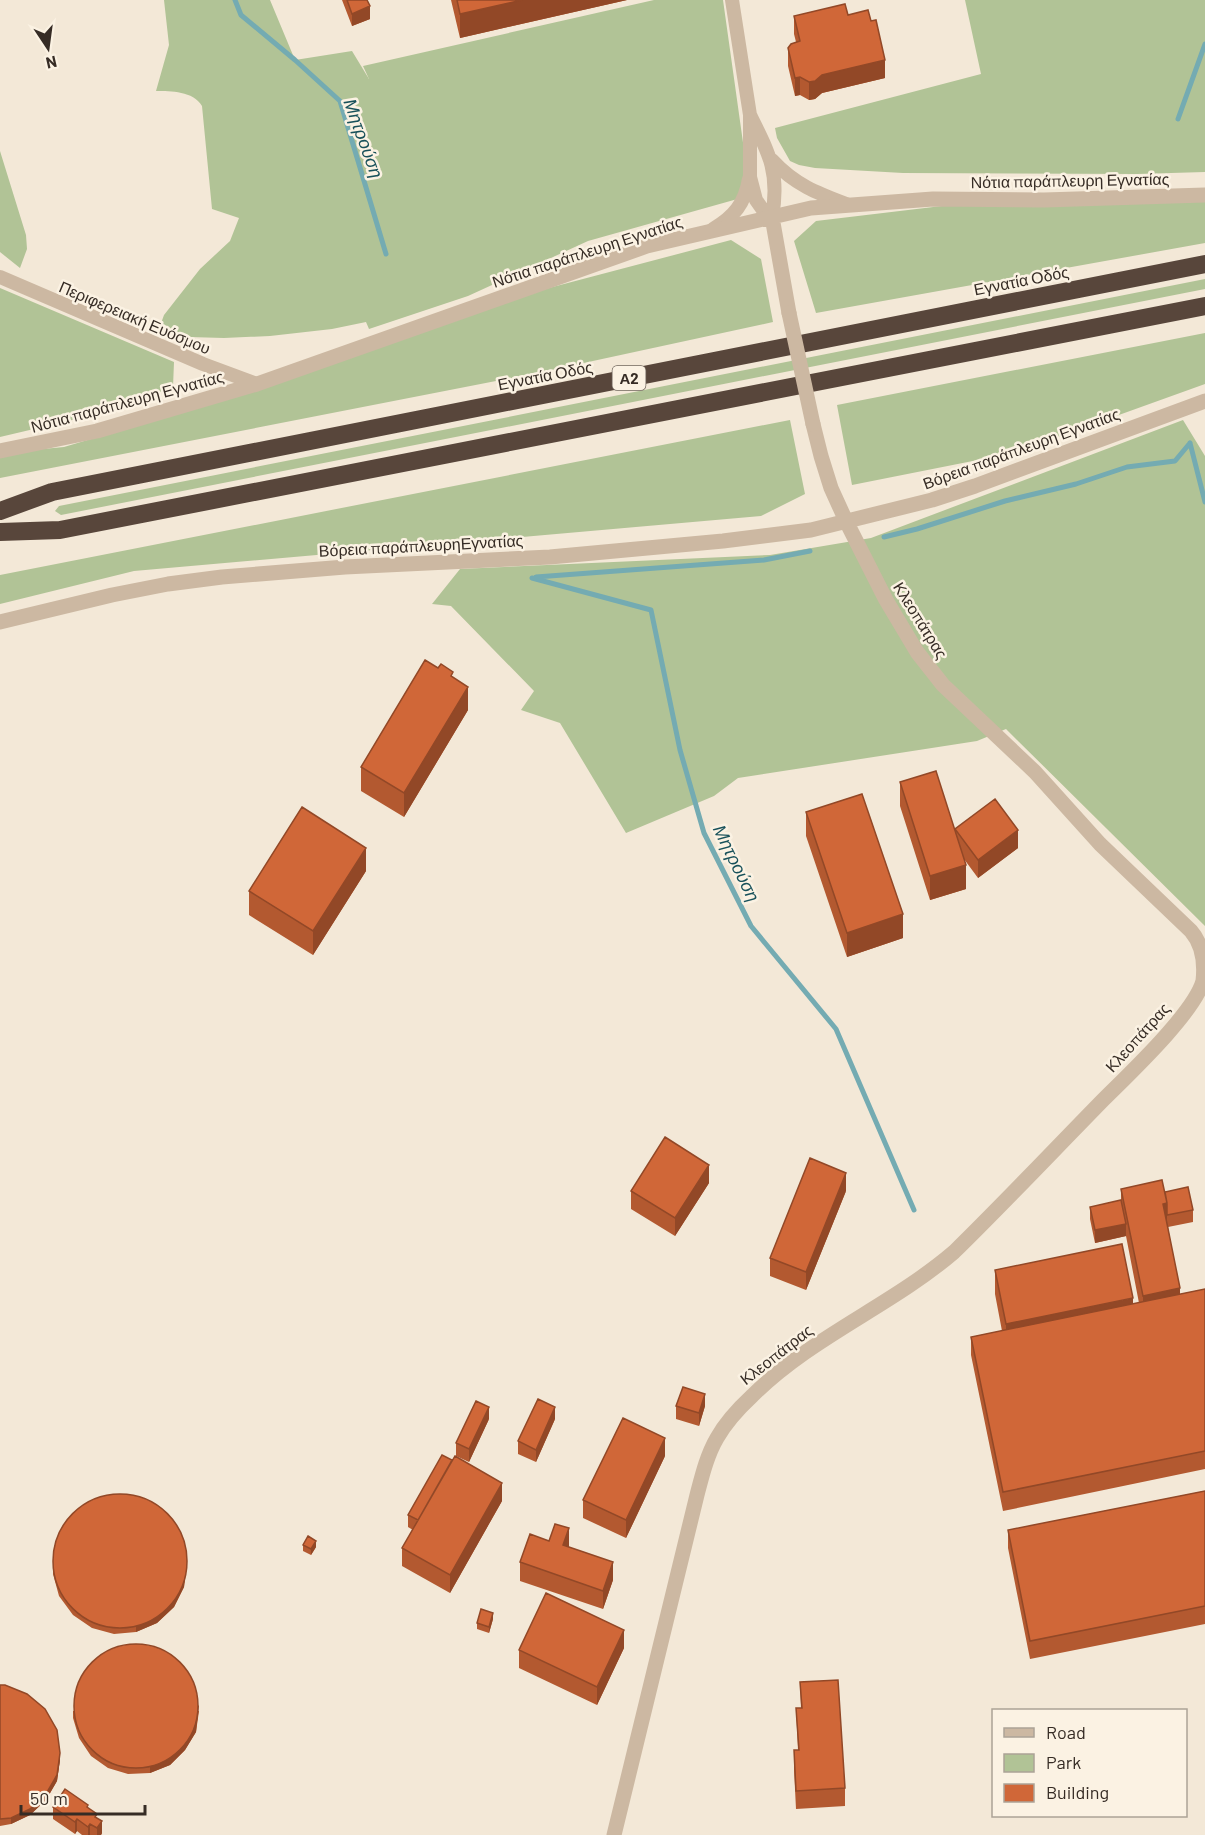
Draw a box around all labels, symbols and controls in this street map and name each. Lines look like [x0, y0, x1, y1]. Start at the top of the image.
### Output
north arrow [18, 18, 78, 78]
text: N [44, 53, 59, 74]
water label: Μητρούση [340, 95, 388, 181]
street label: Νότια παράπλευρη Εγνατίας [971, 169, 1170, 191]
street label: Νότια παράπλευρη Εγνατίας [490, 211, 685, 291]
street label: Εγνατία Οδός [972, 261, 1070, 299]
street label: Περιφερειακή Ευόσμου [56, 276, 214, 358]
street label: Εγνατία Οδός [496, 356, 594, 394]
street label: Νότια παράπλευρη Εγνατίας [29, 366, 226, 436]
road number: Α2 [612, 366, 646, 390]
street label: Βόρεια παράπλευρη Εγνατίας [920, 403, 1122, 492]
street label: Βόρεια παράπλευρηΕγνατίας [318, 530, 524, 560]
street label: Κλεοπάτρας [890, 578, 952, 662]
water label: Μητρούση [709, 821, 765, 905]
street label: Κλεοπάτρας [1101, 998, 1173, 1076]
street label: Κλεοπάτρας [736, 1320, 816, 1388]
legend [992, 1709, 1187, 1817]
text: Road [1046, 1721, 1086, 1743]
text: Park [1046, 1751, 1081, 1773]
scale bar [21, 1778, 146, 1816]
text: Building [1046, 1781, 1109, 1803]
text: 50 m [30, 1787, 68, 1809]

